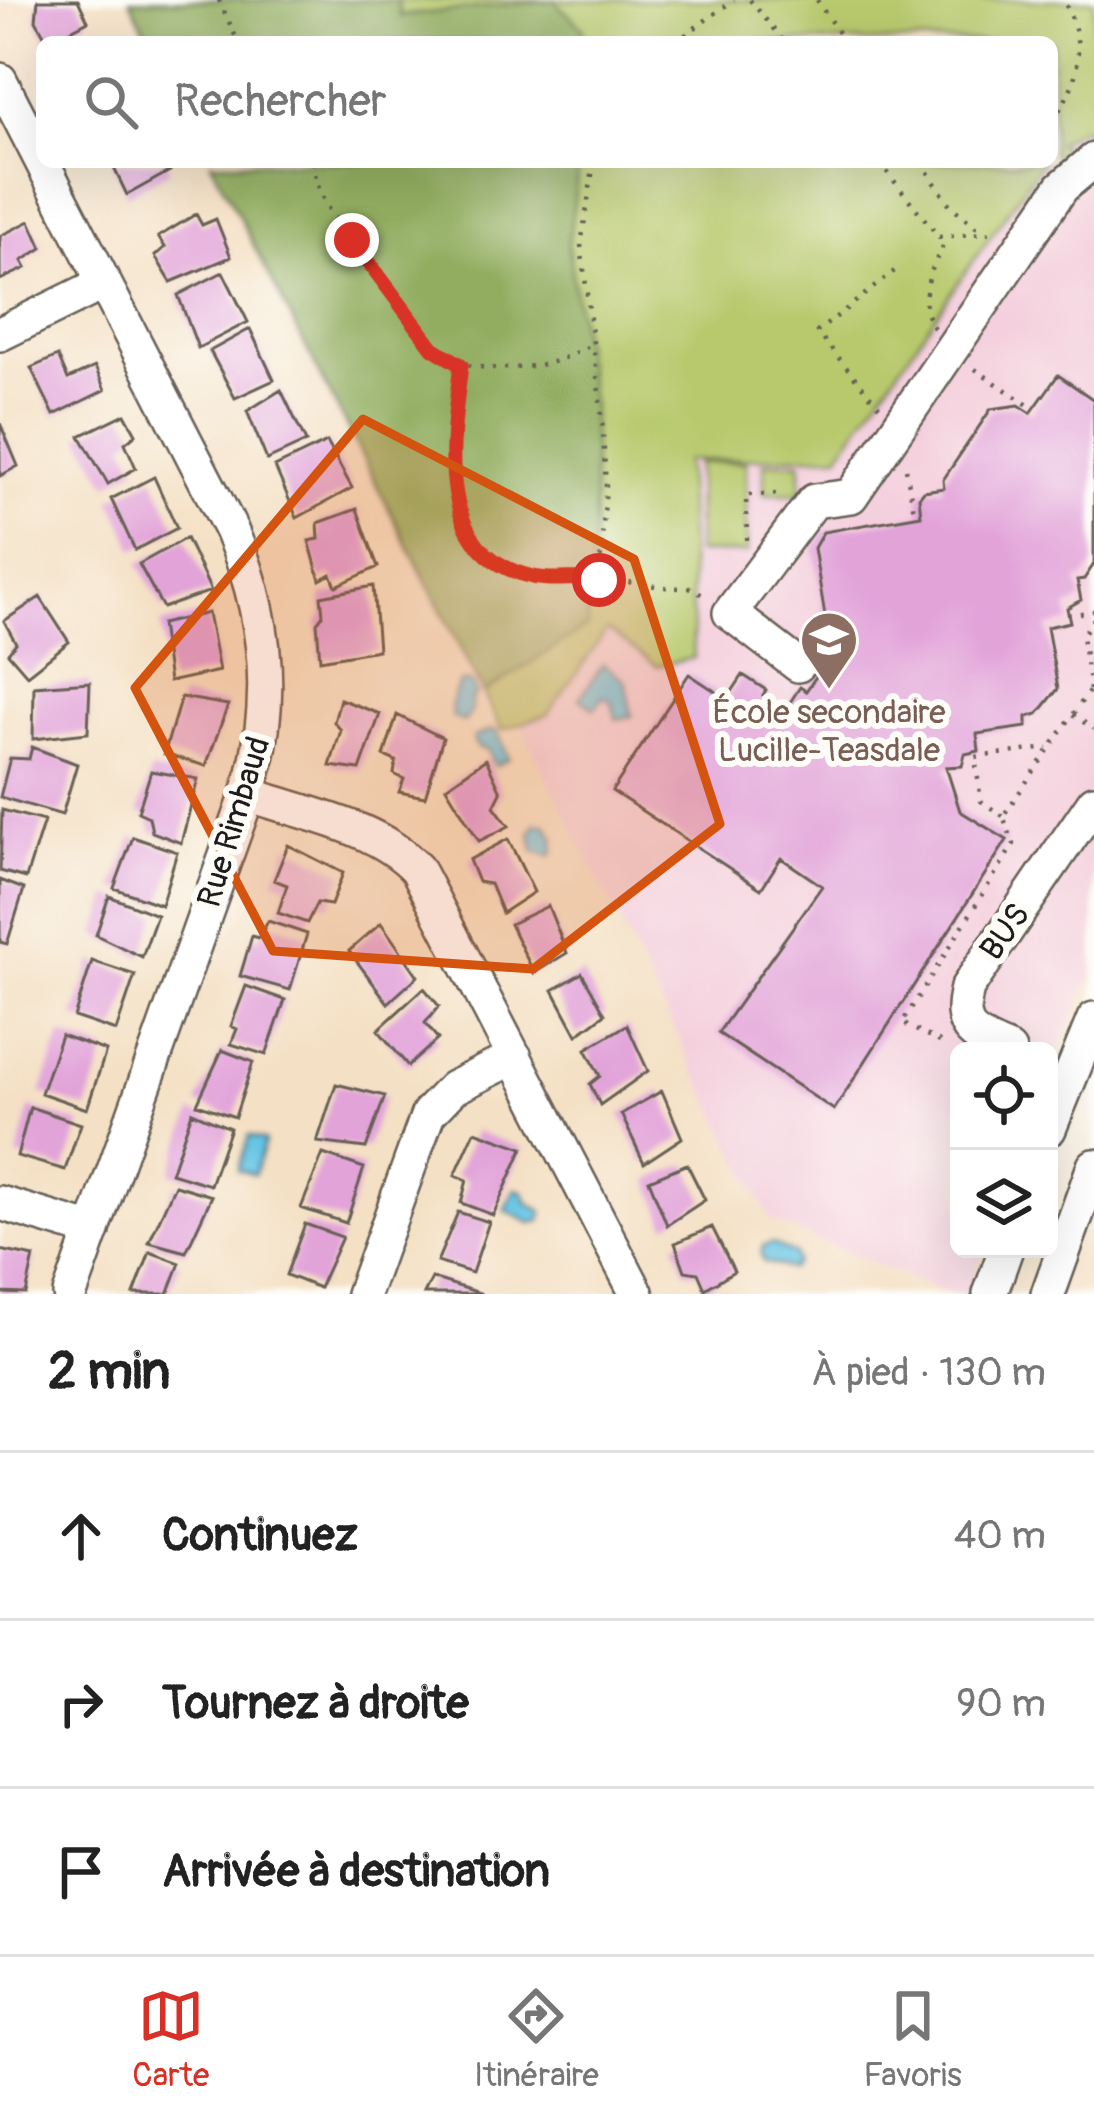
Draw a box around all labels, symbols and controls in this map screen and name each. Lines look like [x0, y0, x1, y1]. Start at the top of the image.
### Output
search box [36, 36, 1058, 168]
icon: search [78, 69, 144, 135]
text: Rechercher [174, 74, 387, 130]
route end [325, 213, 379, 267]
route start [572, 553, 626, 607]
school or university icon: École secondaire Lucille-Teasdale [798, 609, 860, 691]
place label: École secondaire Lucille-Teasdale [713, 692, 945, 771]
street label: Rue Rimbaud [189, 732, 279, 912]
street label: BUS [971, 896, 1039, 968]
map controls [950, 1042, 1058, 1258]
button: locate [950, 1042, 1058, 1150]
button: layers [950, 1150, 1058, 1258]
text: 2 min [48, 1340, 170, 1404]
text: À pied · 130 m [811, 1348, 1046, 1397]
icon: ahead [48, 1503, 114, 1569]
text: Continuez [162, 1508, 358, 1564]
text: 40 m [954, 1511, 1046, 1560]
icon: right [48, 1671, 114, 1737]
text: Tournez à droite [162, 1676, 469, 1732]
text: 90 m [956, 1679, 1046, 1728]
icon: arrive [48, 1839, 114, 1905]
text: Arrivée à destination [162, 1844, 550, 1900]
tab: Carte [132, 1983, 209, 2096]
tab: Itinéraire [474, 1983, 599, 2096]
tab: Favoris [863, 1983, 962, 2096]

